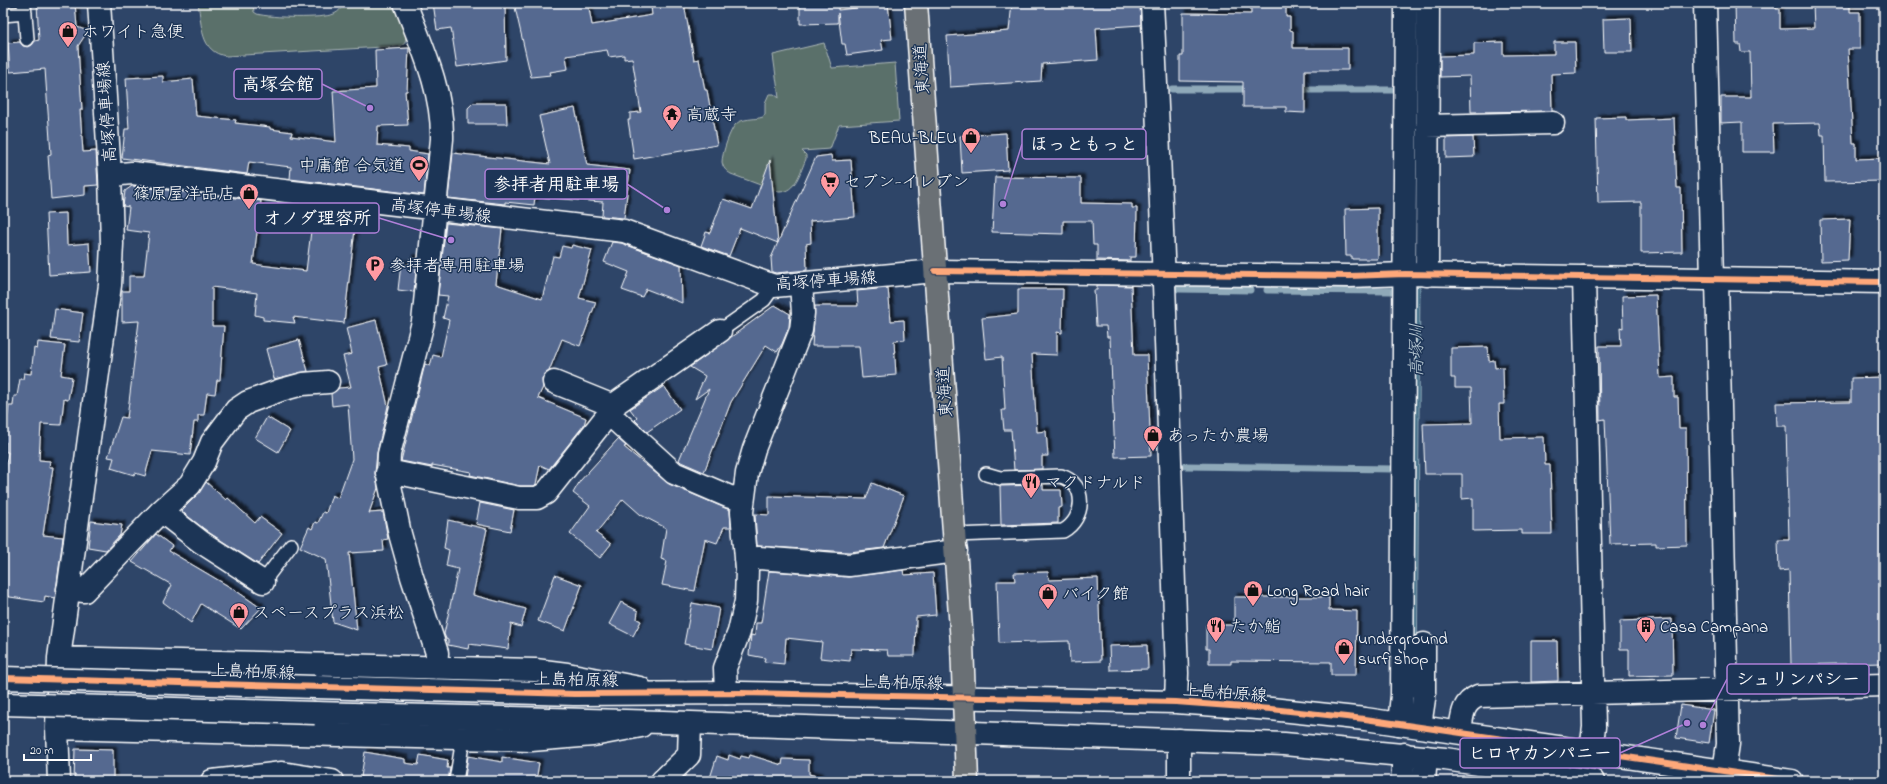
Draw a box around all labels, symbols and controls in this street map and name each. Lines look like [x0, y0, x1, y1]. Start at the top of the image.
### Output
shop icon: ホワイト急便 [57, 20, 79, 48]
place label: ホワイト急便 [82, 20, 184, 45]
street label: 東海道 [908, 43, 937, 95]
street label: 高塚停車場線 [91, 60, 124, 164]
callout: 高塚会館 [234, 69, 322, 99]
text: 高塚会館 [242, 73, 314, 99]
temple icon: 高蔵寺 [661, 103, 683, 131]
place label: 高蔵寺 [686, 103, 737, 128]
place label: BEAU-BLEU [868, 126, 957, 151]
shop icon: BEAU-BLEU [960, 126, 982, 154]
callout: ほっともっと [1022, 129, 1146, 159]
text: ほっともっと [1030, 133, 1138, 159]
place label: 中庸館 合気道 [299, 154, 405, 179]
sports icon: 中庸館 合気道 [408, 154, 430, 182]
callout: 参拝者用駐車場 [485, 169, 627, 199]
supermarket icon: セブン-イレブン [819, 170, 841, 198]
place label: セブン-イレブン [844, 170, 969, 195]
text: 参拝者用駐車場 [493, 173, 619, 199]
place label: 篠原屋洋品店 [133, 182, 235, 207]
shop icon: 篠原屋洋品店 [238, 182, 260, 210]
street label: 高塚停車場線 [389, 193, 493, 230]
callout: オノダ理容所 [255, 203, 379, 233]
text: オノダ理容所 [263, 207, 371, 233]
parking icon: 参拝者専用駐車場 [364, 254, 386, 282]
place label: 参拝者専用駐車場 [389, 254, 525, 279]
street label: 高塚停車場線 [774, 265, 878, 298]
water label: 高塚川 [1405, 323, 1431, 377]
street label: 東海道 [931, 366, 960, 418]
shop icon: あったか農場 [1142, 424, 1164, 452]
place label: あったか農場 [1167, 424, 1269, 449]
restaurant icon: マクドナルド [1020, 471, 1042, 499]
place label: マクドナルド [1045, 471, 1146, 496]
shop icon: Long Road hair [1242, 579, 1264, 607]
place label: Long Road hair [1267, 579, 1370, 606]
shop icon: バイク館 [1037, 582, 1059, 610]
place label: バイク館 [1062, 582, 1129, 607]
shop icon: スペースプラス浜松 [228, 601, 250, 629]
place label: スペースプラス浜松 [253, 601, 404, 626]
restaurant icon: たか鮨 [1205, 615, 1227, 643]
place label: たか鮨 [1230, 615, 1281, 640]
building icon: Casa Campana [1635, 615, 1657, 643]
place label: Casa Campana [1660, 615, 1768, 640]
place label: underground surf shop [1358, 627, 1448, 672]
shop icon: underground surf shop [1333, 637, 1355, 665]
street label: 上島柏原線 [210, 659, 296, 686]
callout: シュリンパシー [1727, 664, 1869, 694]
street label: 上島柏原線 [533, 667, 619, 694]
text: シュリンパシー [1736, 668, 1860, 694]
street label: 上島柏原線 [858, 670, 944, 697]
street label: 上島柏原線 [1182, 678, 1268, 709]
scale bar [24, 736, 91, 762]
callout: ヒロヤカンパニー [1460, 738, 1620, 768]
text: 20 m [30, 742, 53, 760]
text: ヒロヤカンパニー [1468, 742, 1612, 768]

